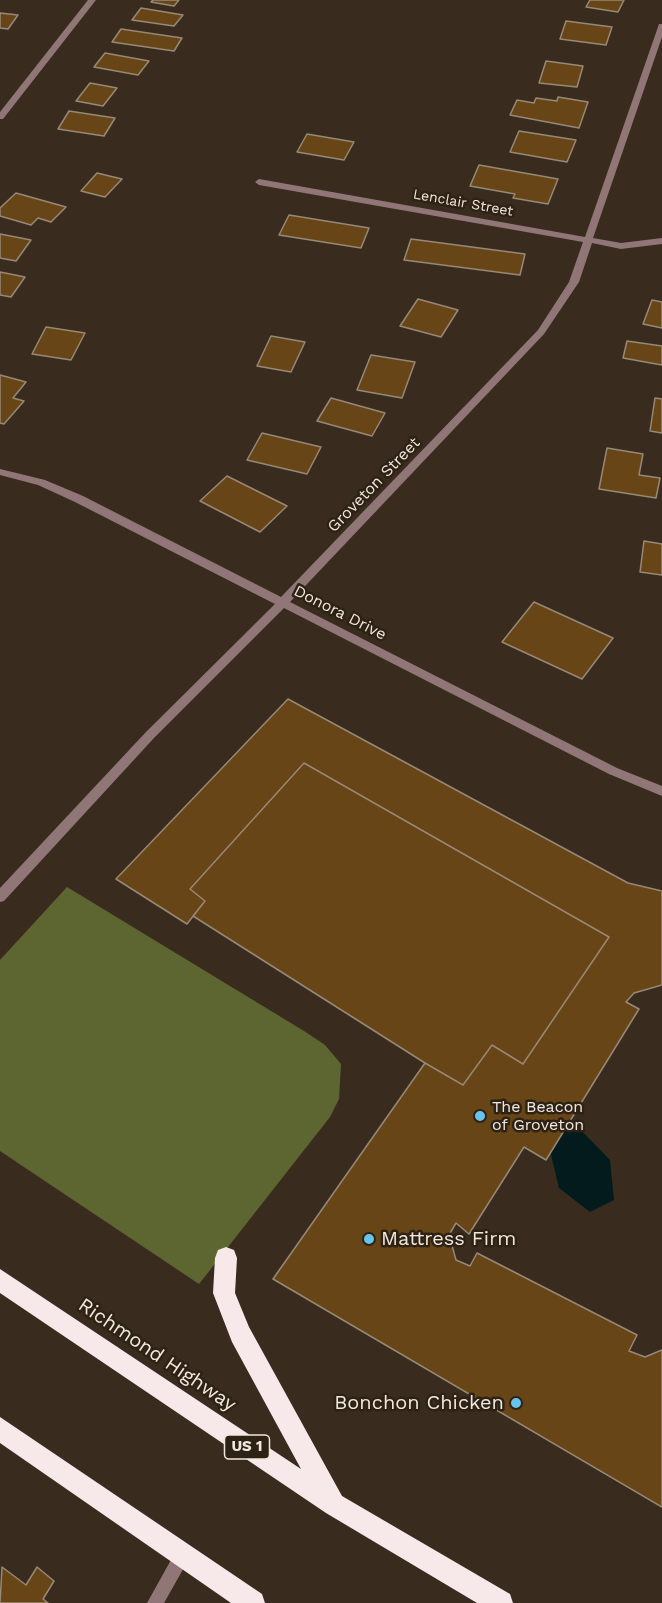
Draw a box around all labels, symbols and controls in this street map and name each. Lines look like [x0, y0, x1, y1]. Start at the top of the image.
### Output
street label: Lenclair Street [412, 186, 514, 220]
street label: Groveton Street [324, 434, 424, 536]
street label: Donora Drive [291, 581, 389, 645]
place label: The Beacon of Groveton [492, 1097, 584, 1135]
marker: The Beacon of Groveton [473, 1109, 487, 1123]
place label: Mattress Firm [381, 1227, 516, 1251]
marker: Mattress Firm [362, 1232, 376, 1246]
street label: Richmond Highway [73, 1293, 241, 1417]
place label: Bonchon Chicken [334, 1391, 504, 1415]
marker: Bonchon Chicken [509, 1396, 523, 1410]
road number: US 1 [224, 1435, 270, 1459]

